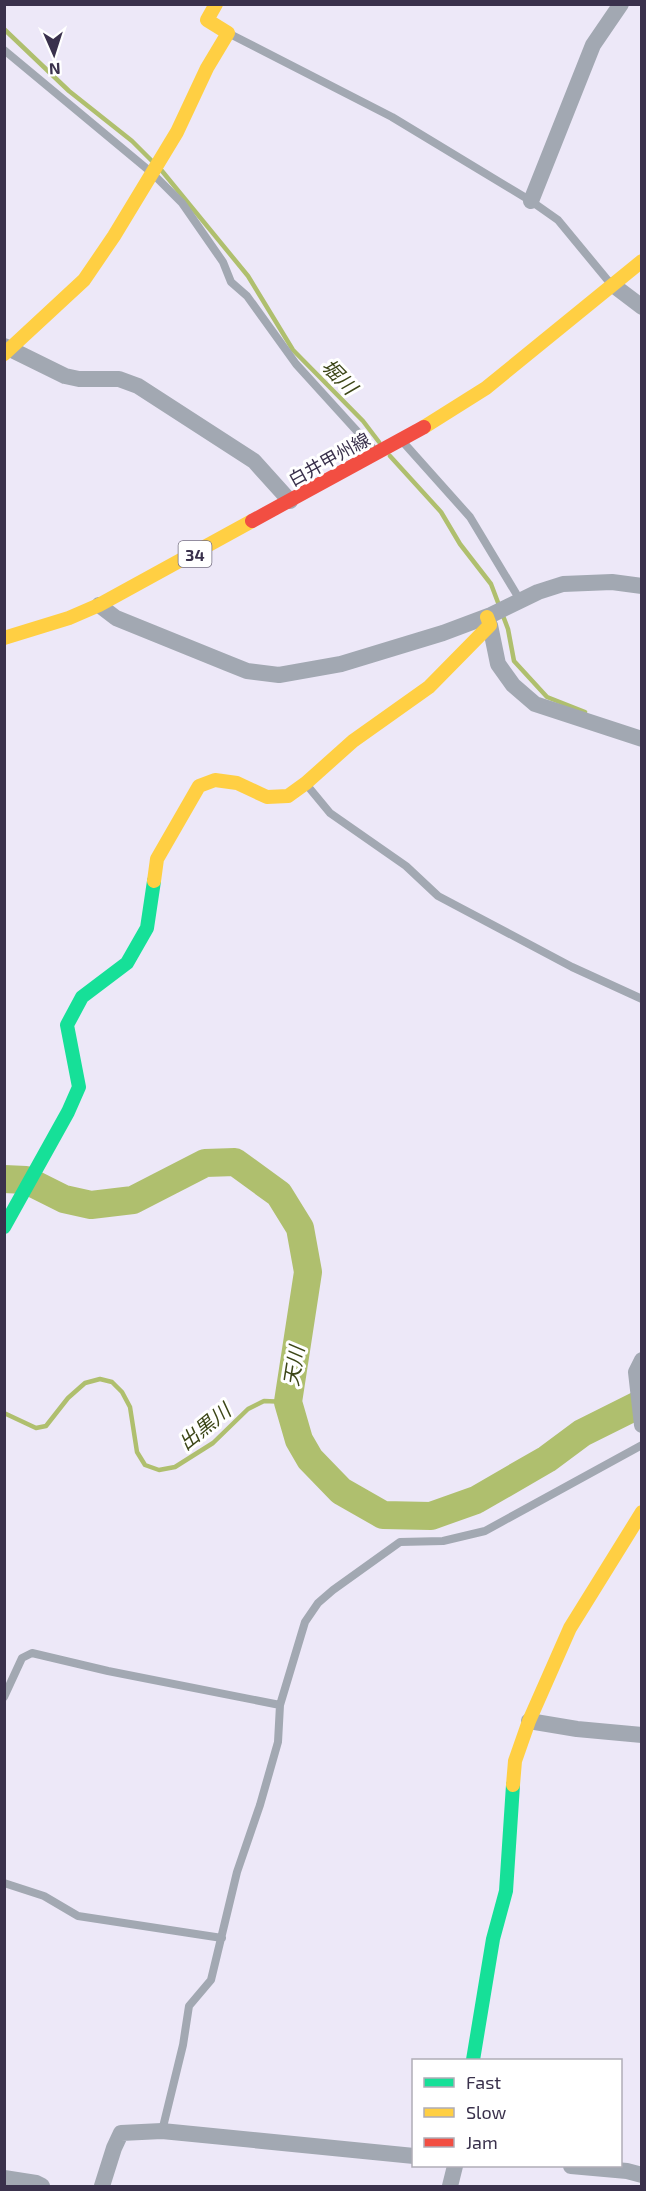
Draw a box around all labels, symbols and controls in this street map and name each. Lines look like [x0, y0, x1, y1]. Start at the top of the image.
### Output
north arrow [24, 24, 84, 84]
text: N [49, 60, 61, 79]
water label: 堀川 [317, 353, 364, 400]
street label: 白井甲州線 [284, 428, 374, 490]
road number: 34 [178, 541, 212, 567]
water label: 天川 [278, 1342, 308, 1388]
water label: 出黒川 [173, 1397, 236, 1454]
legend [412, 2059, 622, 2167]
text: Fast [466, 2071, 501, 2093]
text: Slow [466, 2101, 507, 2123]
text: Jam [466, 2131, 498, 2153]

